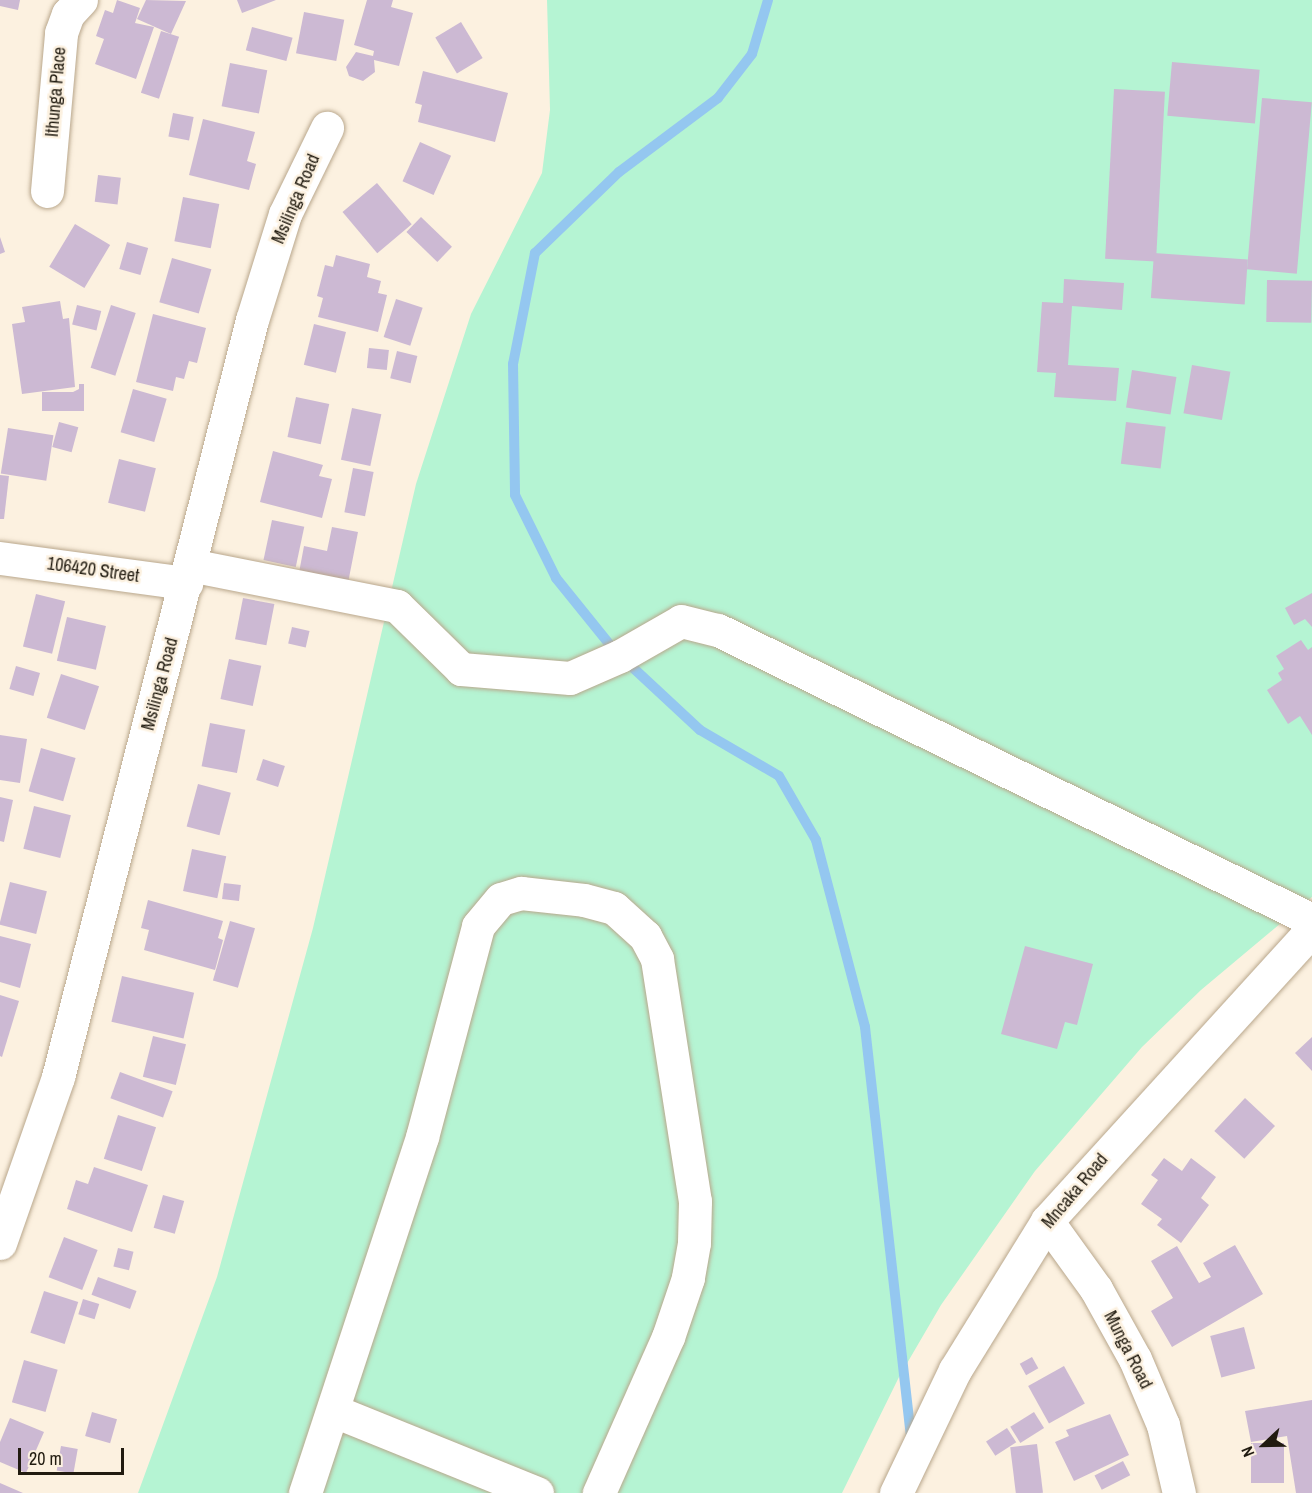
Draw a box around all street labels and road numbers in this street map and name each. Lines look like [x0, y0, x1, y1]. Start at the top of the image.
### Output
street label: Ithunga Place [41, 46, 71, 138]
street label: Msilinga Road [267, 151, 325, 247]
street label: 106420 Street [46, 553, 140, 587]
street label: Msilinga Road [137, 635, 183, 733]
street label: Mncaka Road [1037, 1149, 1113, 1233]
street label: Munga Road [1099, 1307, 1157, 1393]

